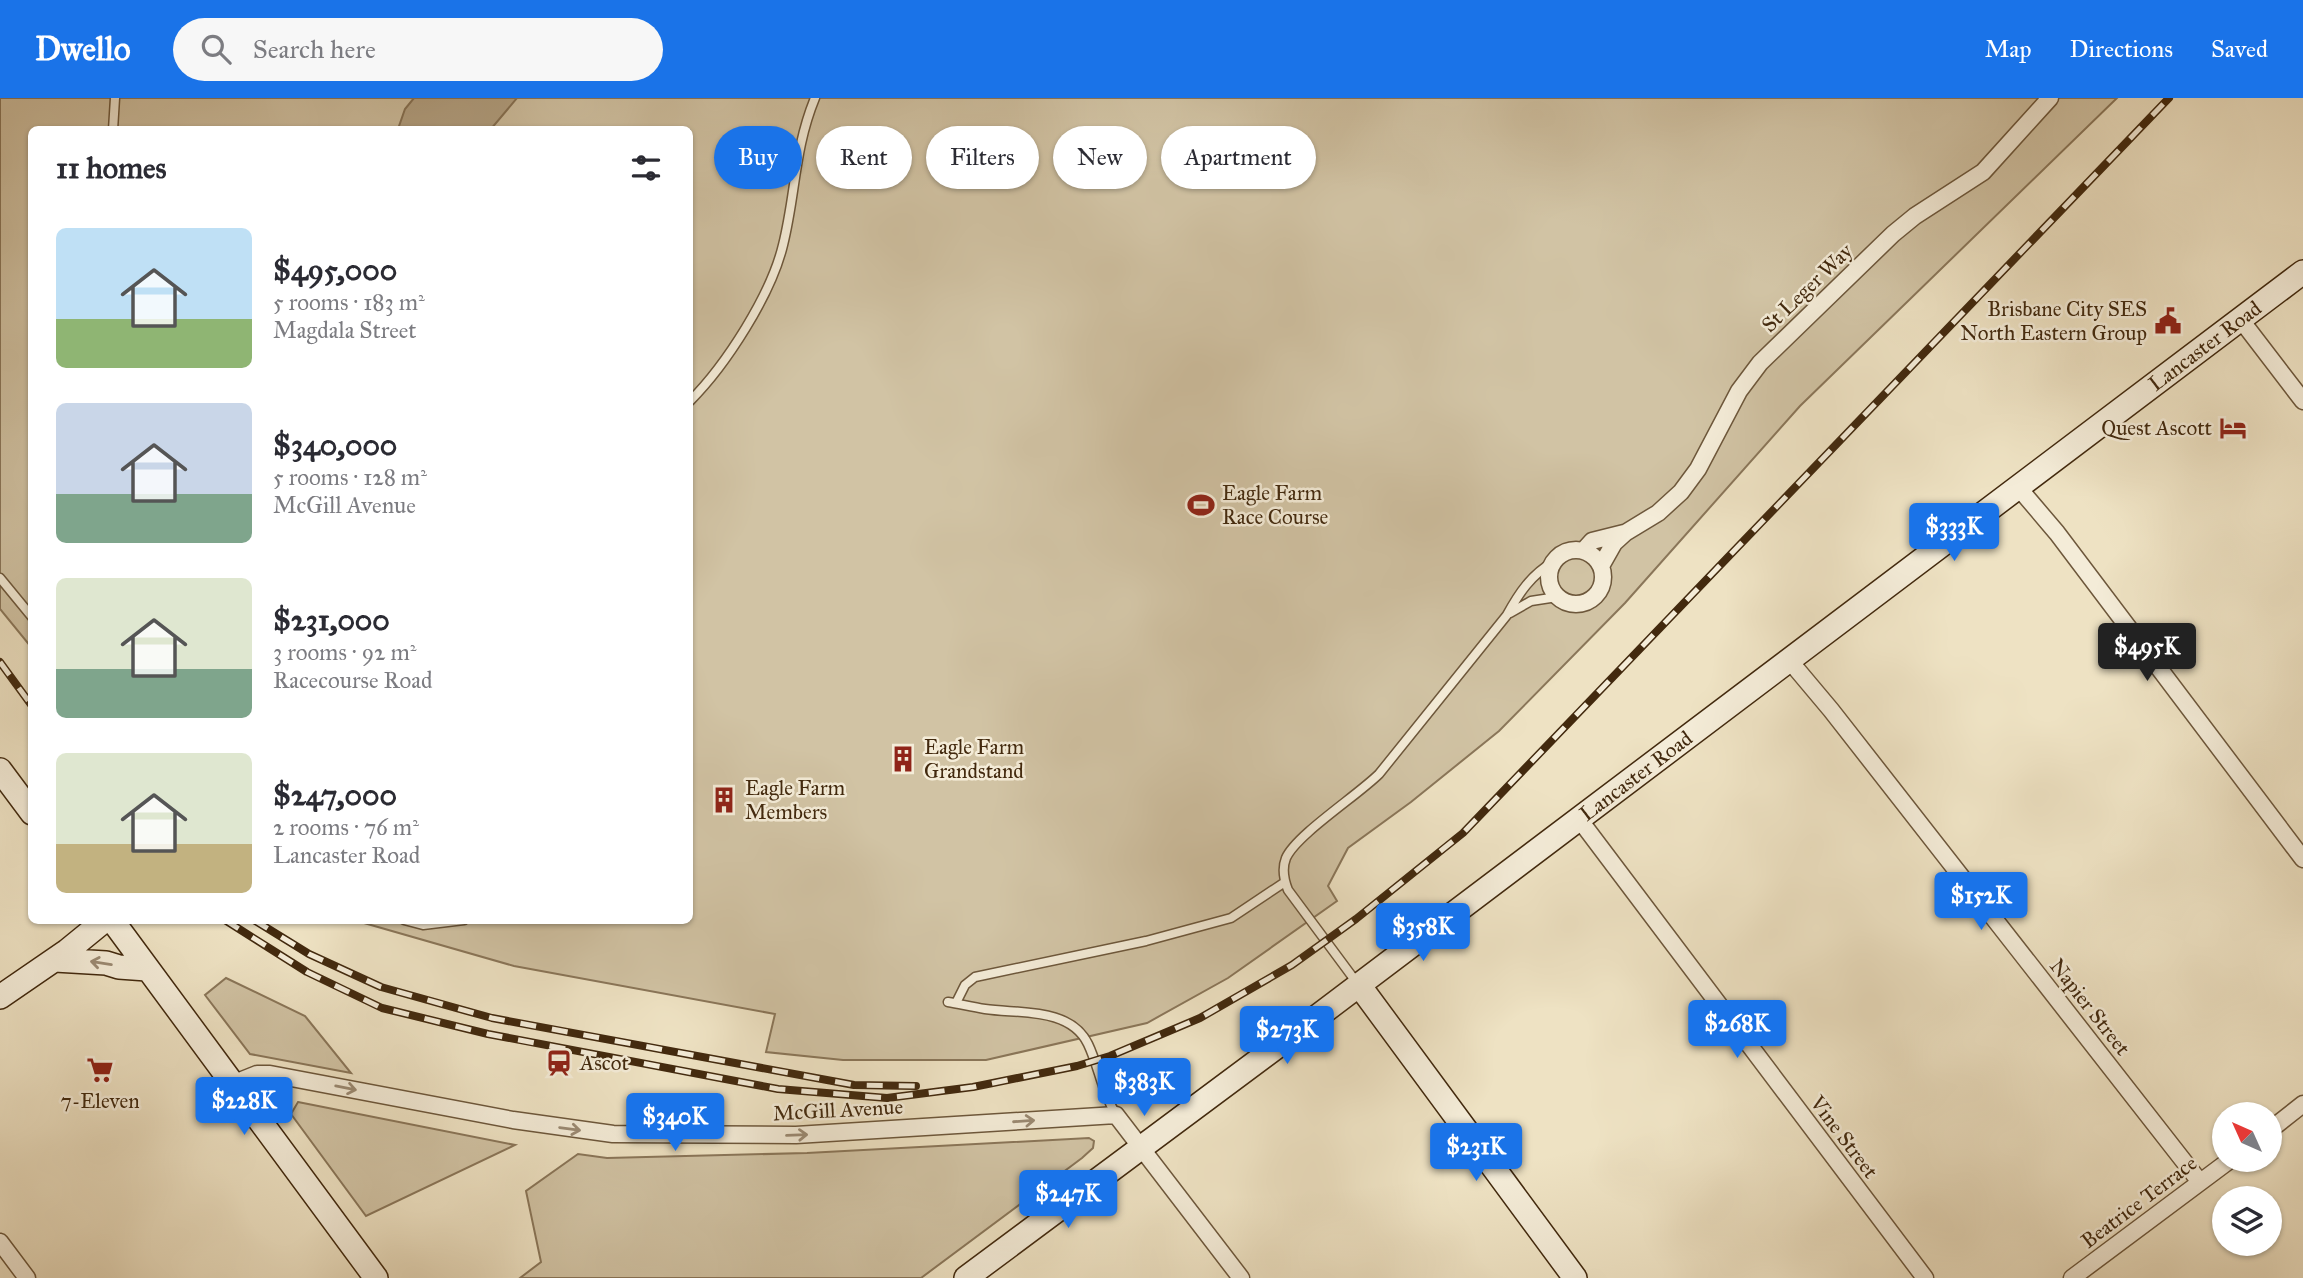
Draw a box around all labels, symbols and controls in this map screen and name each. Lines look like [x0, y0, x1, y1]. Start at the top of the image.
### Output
search box [173, 18, 663, 81]
text: Dwello [35, 29, 131, 69]
icon: search [197, 30, 235, 68]
text: Search here [253, 33, 376, 65]
text: Map [1985, 34, 2032, 64]
text: Directions [2070, 34, 2173, 64]
text: Saved [2211, 34, 2268, 64]
chip: Buy [714, 126, 802, 189]
chip: Rent [816, 126, 912, 189]
chip: Filters [926, 126, 1039, 189]
chip: New [1053, 126, 1147, 189]
chip: Apartment [1161, 126, 1316, 189]
icon: filters [627, 149, 665, 187]
text: 11 homes [56, 150, 167, 186]
street label: St Leger Way [1756, 237, 1859, 338]
text: $495,000 [273, 252, 397, 288]
icon: home [112, 256, 196, 340]
text: 5 rooms · 183 m² [273, 288, 425, 316]
street label: Lancaster Road [2143, 295, 2267, 397]
place label: Brisbane City SES North Eastern Group [1960, 296, 2147, 346]
public building icon: Brisbane City SES North Eastern Group [2153, 306, 2183, 336]
text: Magdala Street [273, 316, 416, 344]
hotel icon: Quest Ascott [2218, 413, 2248, 443]
place label: Quest Ascott [2101, 415, 2213, 441]
text: $340,000 [273, 427, 397, 463]
icon: home [112, 431, 196, 515]
text: 5 rooms · 128 m² [273, 463, 427, 491]
place label: Eagle Farm Race Course [1222, 480, 1329, 530]
sports icon: Eagle Farm Race Course [1186, 490, 1216, 520]
text: McGill Avenue [273, 491, 416, 519]
pin: $333K [1905, 504, 2003, 563]
text: $333K [1925, 512, 1983, 540]
text: $231,000 [273, 602, 390, 638]
icon: home [112, 606, 196, 690]
pin: $495K [2098, 624, 2196, 683]
text: $495K [2114, 632, 2180, 660]
text: 3 rooms · 92 m² [273, 638, 416, 666]
text: Racecourse Road [273, 666, 432, 694]
street label: Lancaster Road [1574, 725, 1698, 827]
place label: Eagle Farm Grandstand [924, 734, 1025, 784]
building icon: Eagle Farm Grandstand [888, 744, 918, 774]
place label: Eagle Farm Members [745, 775, 846, 825]
text: $247,000 [273, 777, 397, 813]
icon: home [112, 781, 196, 865]
building icon: Eagle Farm Members [709, 785, 739, 815]
text: 2 rooms · 76 m² [273, 813, 419, 841]
text: Lancaster Road [273, 841, 420, 869]
pin: $152K [1932, 872, 2030, 932]
text: $152K [1950, 881, 2012, 909]
pin: $358K [1374, 904, 1472, 963]
text: $358K [1392, 912, 1454, 940]
street label: Napier Street [2044, 953, 2136, 1061]
one-way arrow [90, 956, 113, 969]
pin: $268K [1688, 1000, 1786, 1060]
pin: $273K [1238, 1006, 1336, 1066]
text: $268K [1704, 1009, 1770, 1037]
text: $273K [1256, 1015, 1318, 1043]
station icon: Ascot [544, 1048, 574, 1078]
place label: Ascot [579, 1050, 629, 1076]
supermarket icon: 7-Eleven [85, 1055, 115, 1085]
pin: $383K [1095, 1058, 1193, 1118]
text: $383K [1114, 1067, 1174, 1095]
pin: $228K [195, 1077, 293, 1137]
one-way arrow [334, 1082, 357, 1095]
text: $228K [212, 1086, 276, 1114]
place label: 7-Eleven [60, 1088, 140, 1114]
street label: Vine Street [1804, 1090, 1884, 1184]
pin: $340K [626, 1094, 724, 1153]
street label: McGill Avenue [772, 1094, 904, 1126]
text: $340K [642, 1102, 708, 1130]
north arrow [2212, 1102, 2282, 1172]
map controls [2212, 1102, 2282, 1256]
one-way arrow [1012, 1114, 1035, 1127]
one-way arrow [558, 1123, 581, 1136]
pin: $231K [1427, 1124, 1525, 1183]
one-way arrow [785, 1128, 808, 1141]
text: $231K [1446, 1132, 1506, 1160]
street label: Beatrice Terrace [2076, 1150, 2202, 1254]
pin: $247K [1019, 1170, 1117, 1230]
text: $247K [1035, 1179, 1101, 1207]
button: layers [2212, 1186, 2282, 1256]

